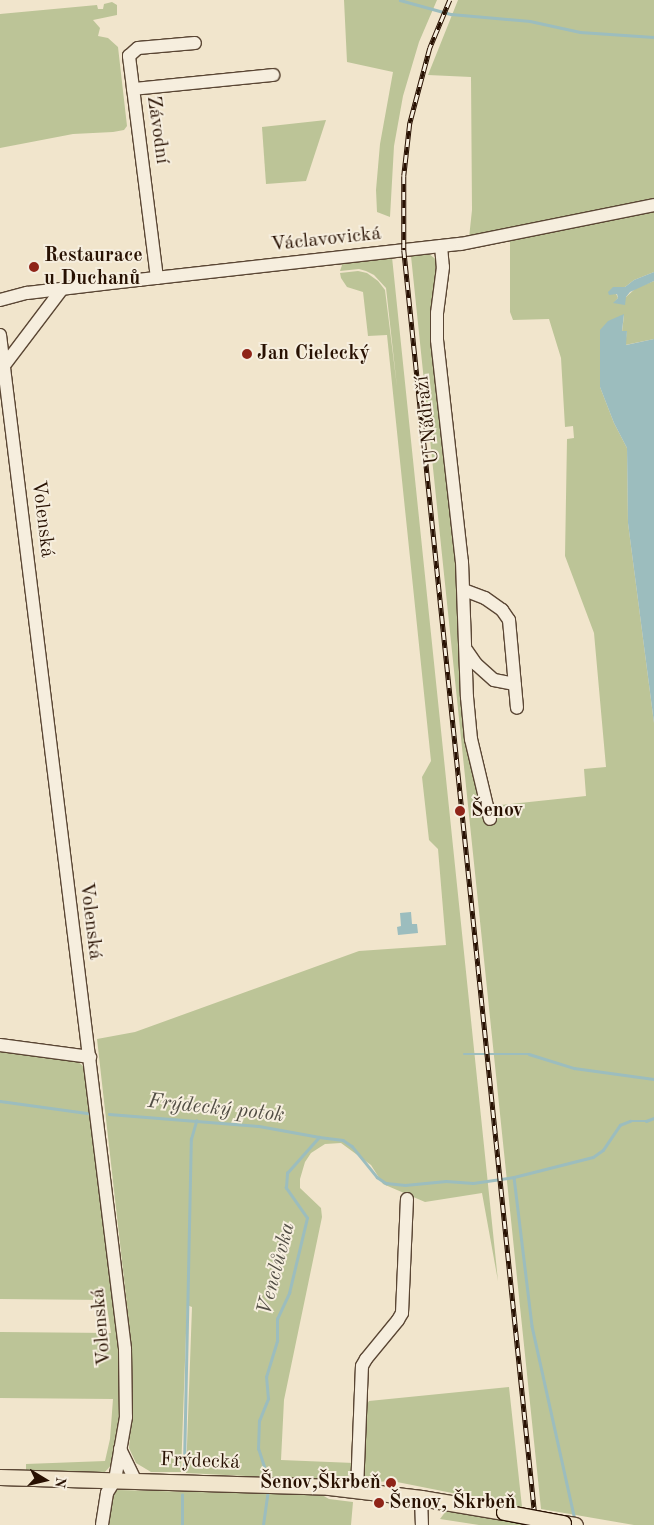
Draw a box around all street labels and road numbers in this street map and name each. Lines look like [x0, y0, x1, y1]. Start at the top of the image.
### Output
street label: Závodní [140, 94, 174, 166]
street label: Václavovická [270, 222, 382, 258]
street label: U Nádraží [411, 374, 445, 466]
street label: Volenská [25, 479, 59, 559]
street label: Volenská [73, 881, 107, 961]
street label: Volenská [87, 1287, 117, 1367]
street label: Frýdecká [160, 1449, 240, 1475]

